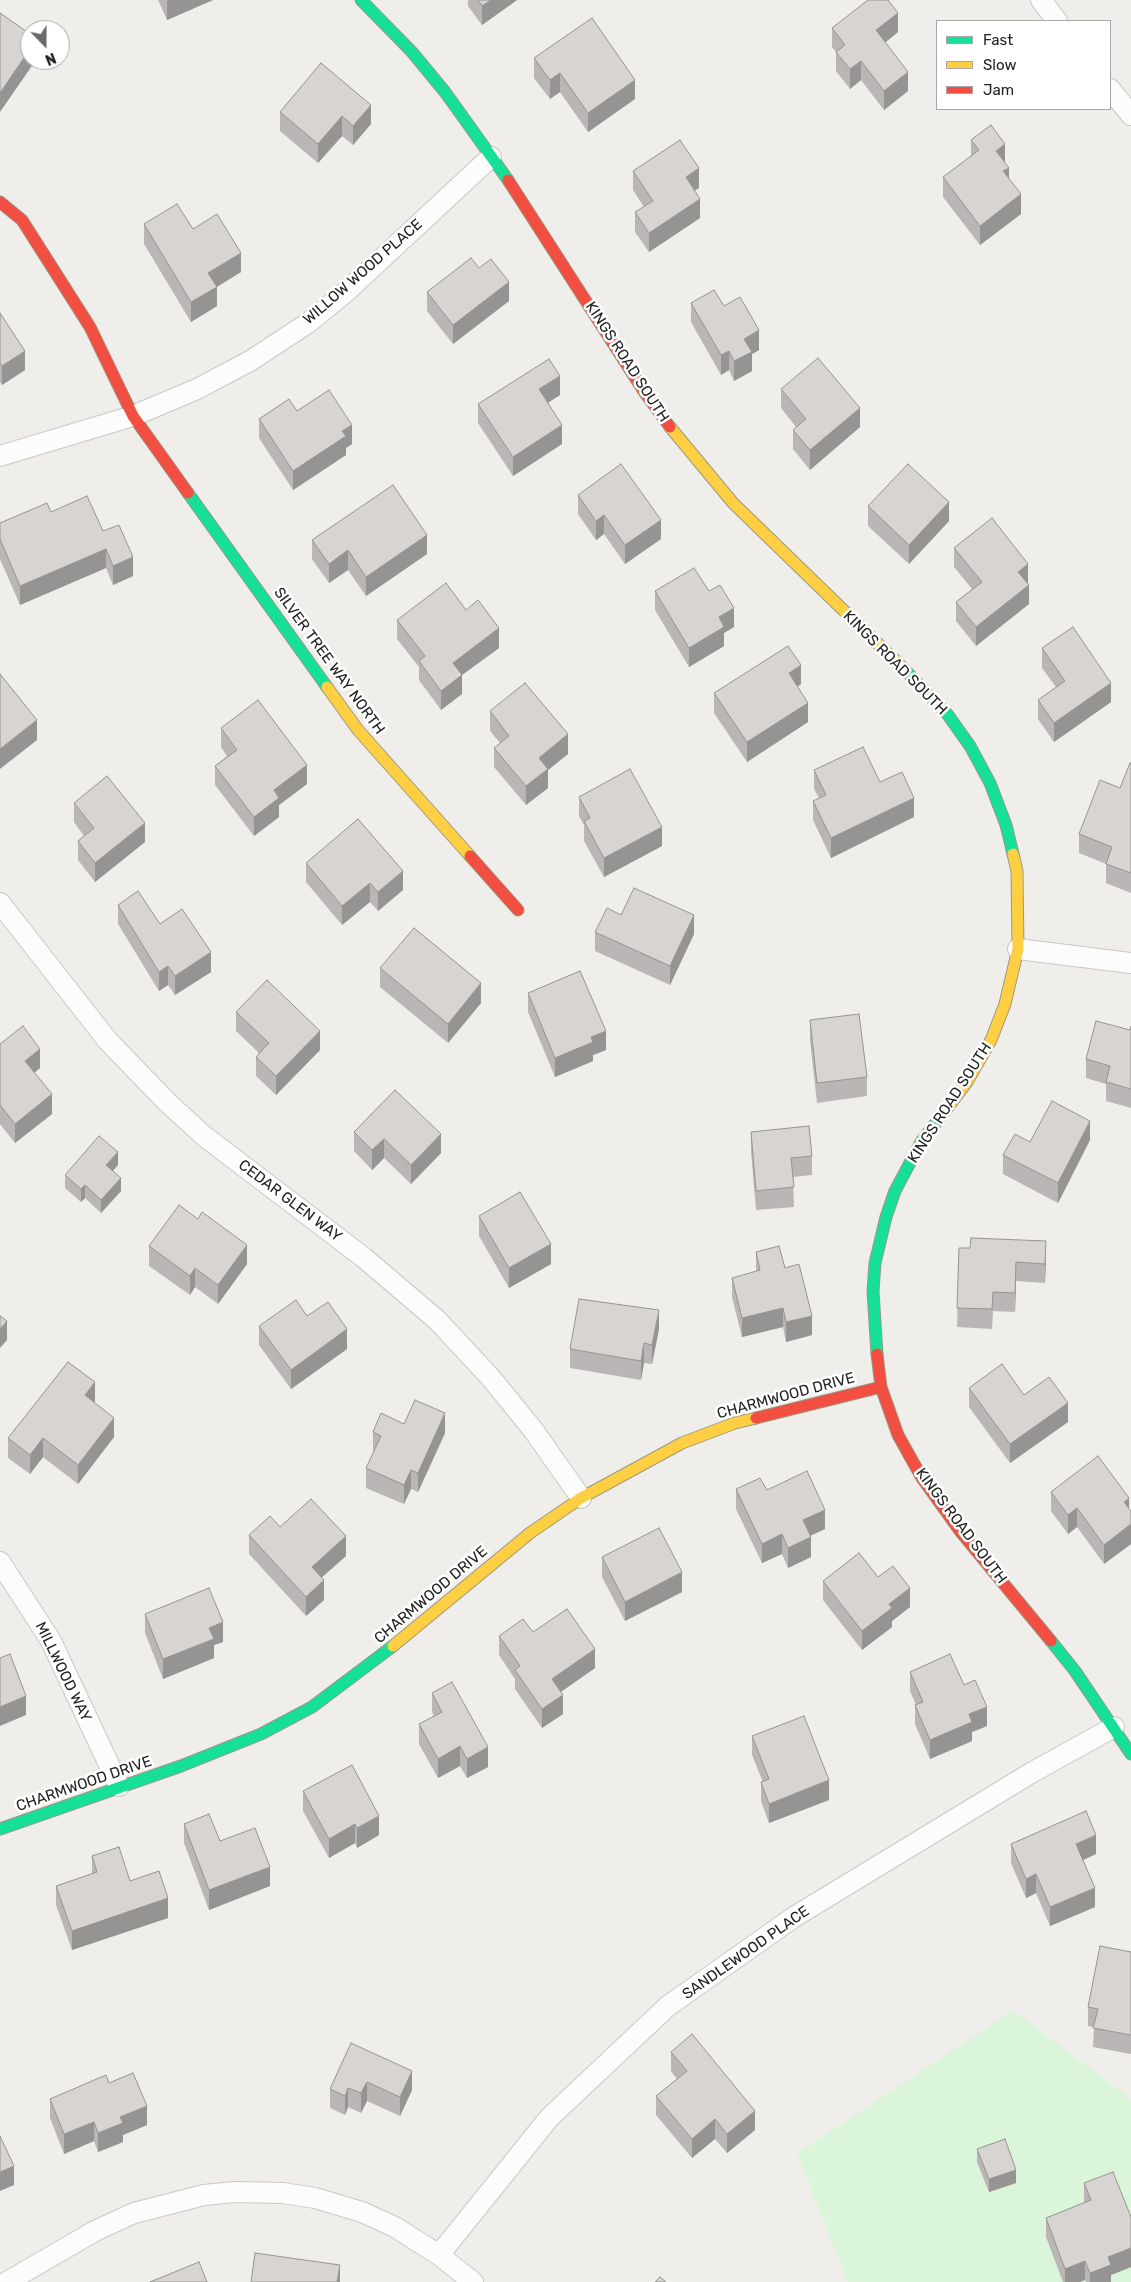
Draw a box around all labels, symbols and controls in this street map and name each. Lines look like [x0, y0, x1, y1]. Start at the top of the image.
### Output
north arrow [20, 20, 70, 70]
legend [936, 20, 1111, 110]
text: Fast [983, 31, 1013, 49]
text: N [43, 49, 58, 68]
text: Slow [983, 56, 1016, 74]
text: Jam [983, 81, 1014, 99]
street label: WILLOW WOOD PLACE [300, 215, 426, 329]
street label: KINGS ROAD SOUTH [581, 298, 673, 426]
street label: SILVER TREE WAY NORTH [270, 584, 388, 738]
street label: KINGS ROAD SOUTH [839, 607, 951, 719]
street label: KINGS ROAD SOUTH [904, 1039, 996, 1167]
street label: CEDAR GLEN WAY [235, 1156, 345, 1246]
street label: CHARMWOOD DRIVE [715, 1369, 857, 1423]
street label: KINGS ROAD SOUTH [912, 1465, 1010, 1587]
street label: CHARMWOOD DRIVE [371, 1543, 491, 1647]
street label: MILLWOOD WAY [31, 1619, 95, 1725]
street label: CHARMWOOD DRIVE [14, 1752, 154, 1816]
street label: SANDLEWOOD PLACE [679, 1902, 813, 2004]

